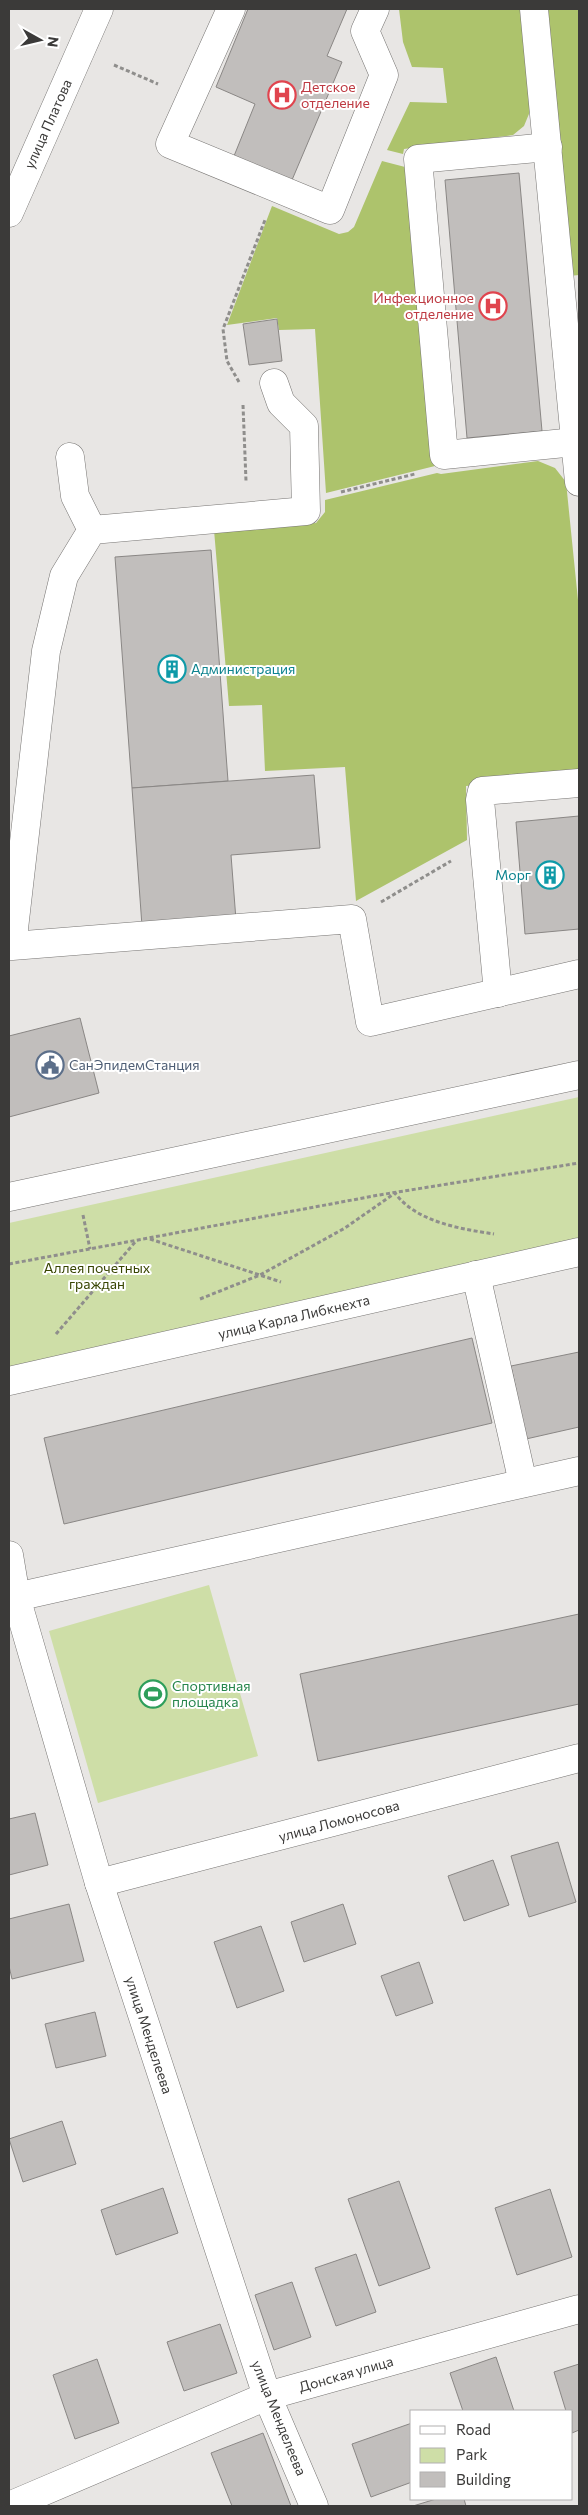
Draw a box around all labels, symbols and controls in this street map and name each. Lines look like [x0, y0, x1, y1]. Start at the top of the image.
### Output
north arrow [15, 15, 65, 65]
text: N [44, 35, 63, 48]
street label: улица Платова [20, 76, 75, 171]
place label: Детское отделение [301, 78, 370, 111]
hospital icon: Детское отделение [267, 80, 297, 110]
place label: Инфекционное отделение [373, 289, 474, 322]
hospital icon: Инфекционное отделение [478, 291, 508, 321]
building icon: Администрация [157, 654, 187, 684]
place label: Администрация [191, 660, 295, 677]
building icon: Морг [535, 860, 565, 890]
place label: Морг [495, 866, 531, 883]
public building icon: СанЭпидемСтанция [35, 1050, 65, 1080]
place label: СанЭпидемСтанция [69, 1056, 200, 1073]
park label: Аллея почетных граждан [44, 1259, 151, 1292]
street label: улица Карла Либкнехта [216, 1291, 371, 1342]
place label: Спортивная площадка [172, 1677, 251, 1710]
sports icon: Спортивная площадка [138, 1679, 168, 1709]
street label: улица Ломоносова [277, 1796, 401, 1845]
street label: улица Менделеева [122, 1974, 177, 2096]
street label: Донская улица [297, 2352, 395, 2395]
street label: улица Менделеева [249, 2358, 310, 2478]
legend [410, 2410, 573, 2500]
text: Road [456, 2420, 491, 2438]
text: Park [456, 2445, 487, 2463]
text: Building [456, 2470, 511, 2488]

